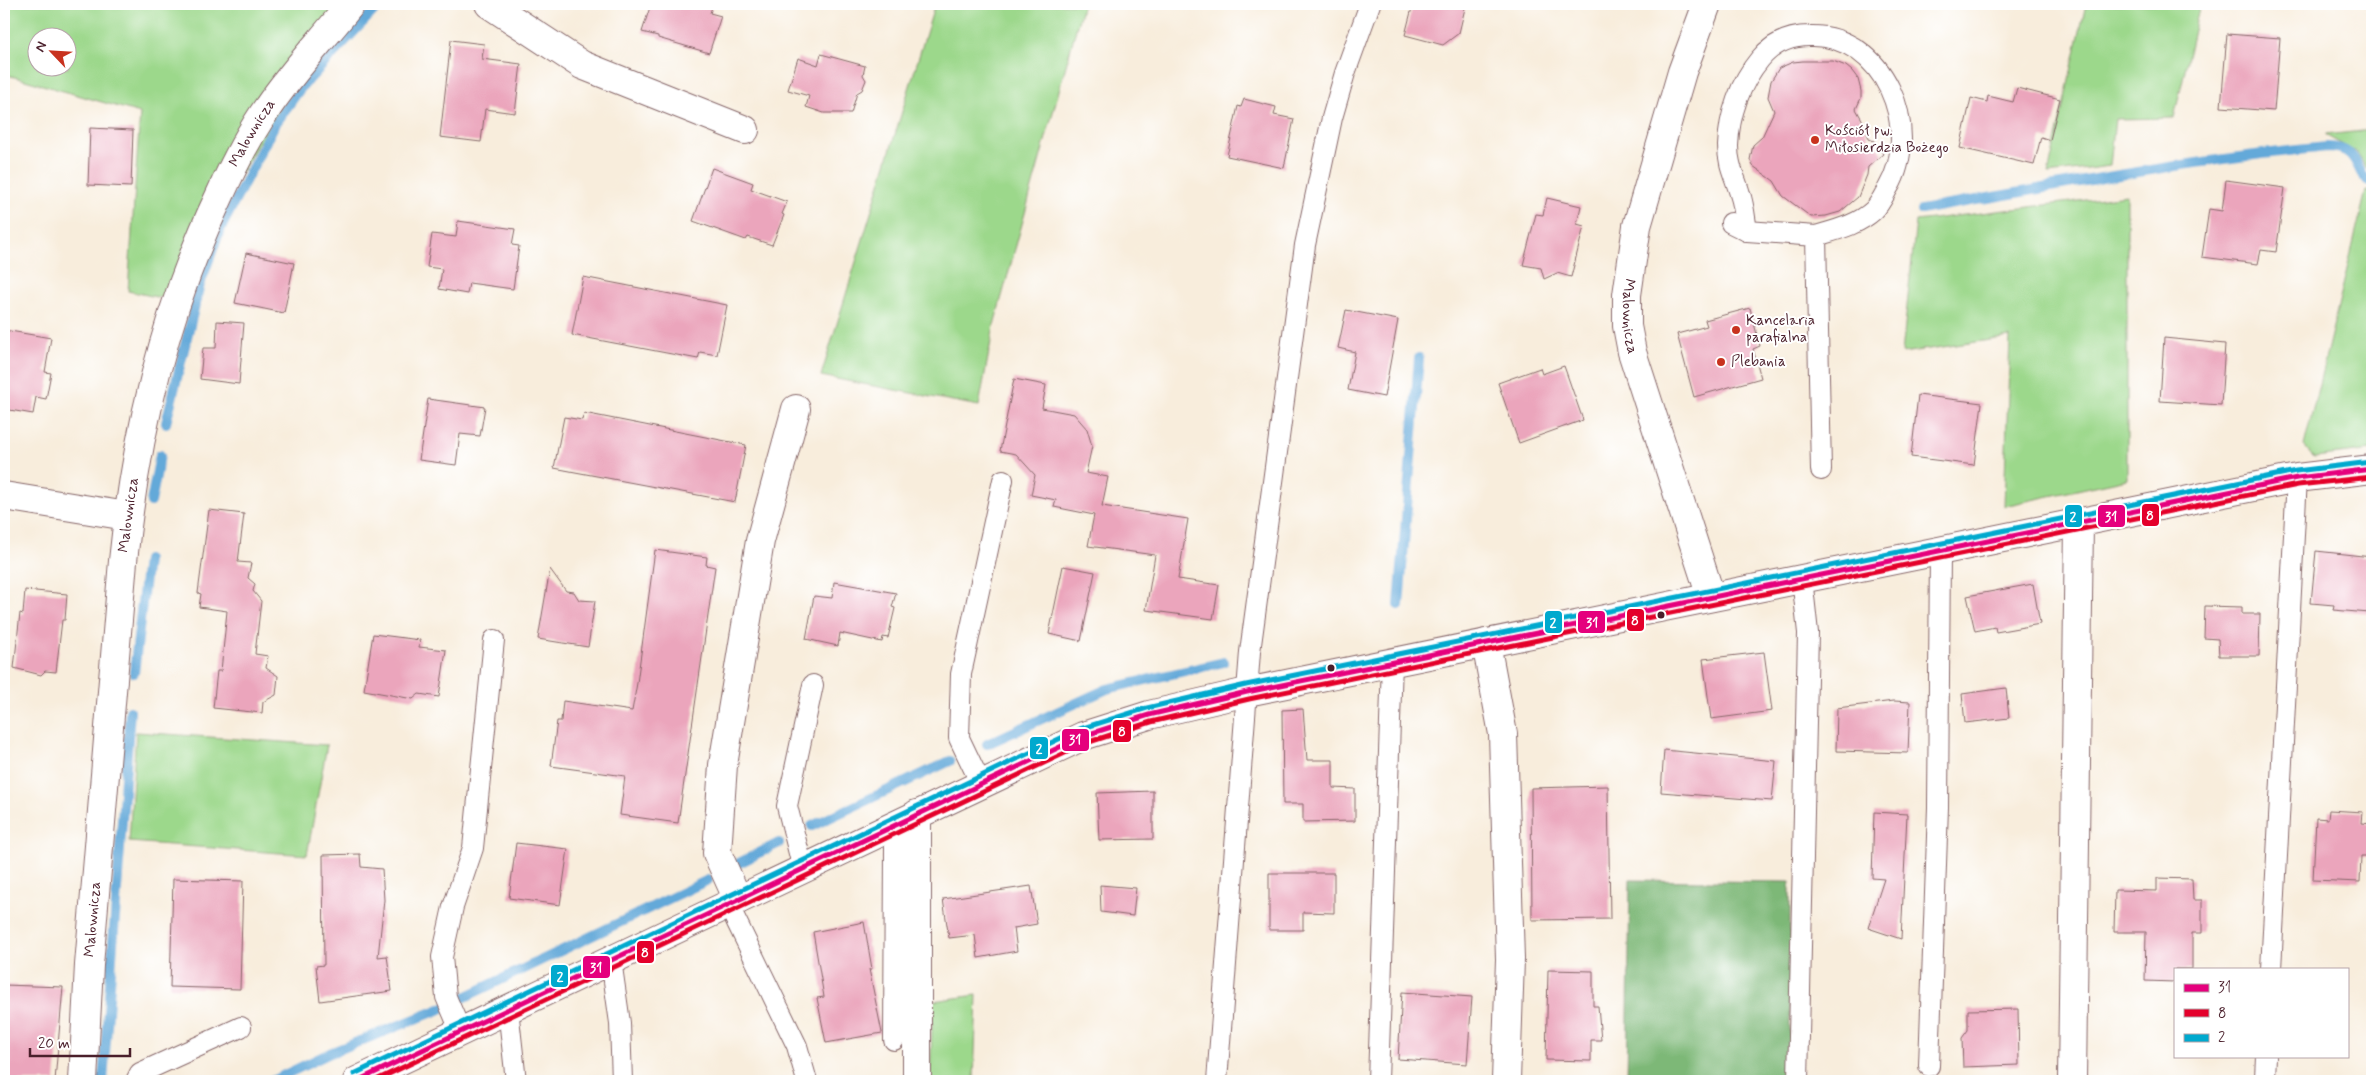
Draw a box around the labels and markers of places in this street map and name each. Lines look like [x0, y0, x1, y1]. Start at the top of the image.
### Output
place label: Kościół pw. Miłosierdzia Bożego [1825, 121, 1949, 158]
marker: Kościół pw. Miłosierdzia Bożego [1809, 134, 1821, 146]
place label: Kancelaria parafialna [1746, 311, 1815, 348]
marker: Kancelaria parafialna [1730, 324, 1742, 336]
place label: Plebania [1731, 352, 1786, 372]
marker: Plebania [1715, 356, 1727, 368]
unlabelled marker [1656, 610, 1666, 620]
unlabelled marker [1326, 663, 1336, 673]

